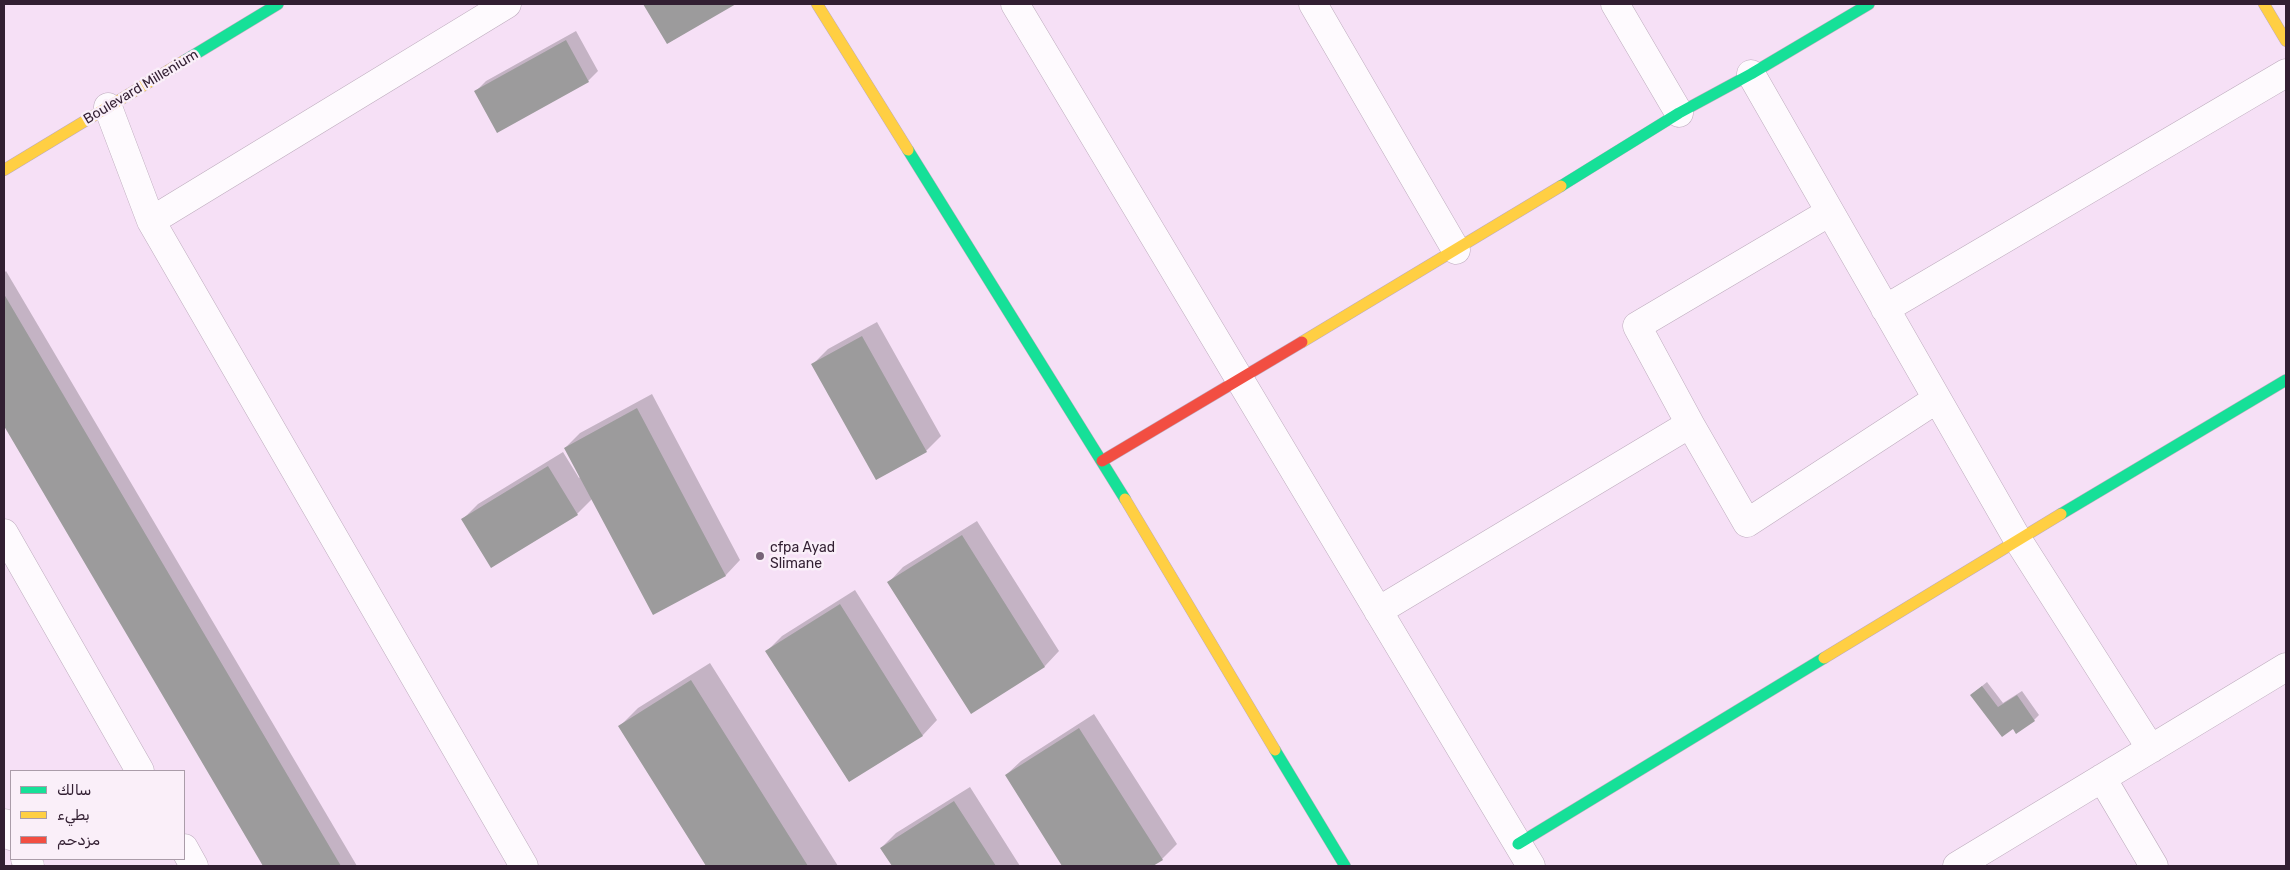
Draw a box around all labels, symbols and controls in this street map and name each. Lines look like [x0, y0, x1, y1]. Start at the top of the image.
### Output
street label: Boulevard Millenium [81, 46, 201, 128]
place label: cfpa Ayad Slimane [770, 540, 835, 572]
marker: cfpa Ayad Slimane [754, 550, 766, 562]
legend [10, 770, 185, 860]
text: سالك [57, 781, 92, 799]
text: بطيء [57, 806, 90, 824]
text: مزدحم [57, 831, 100, 849]

